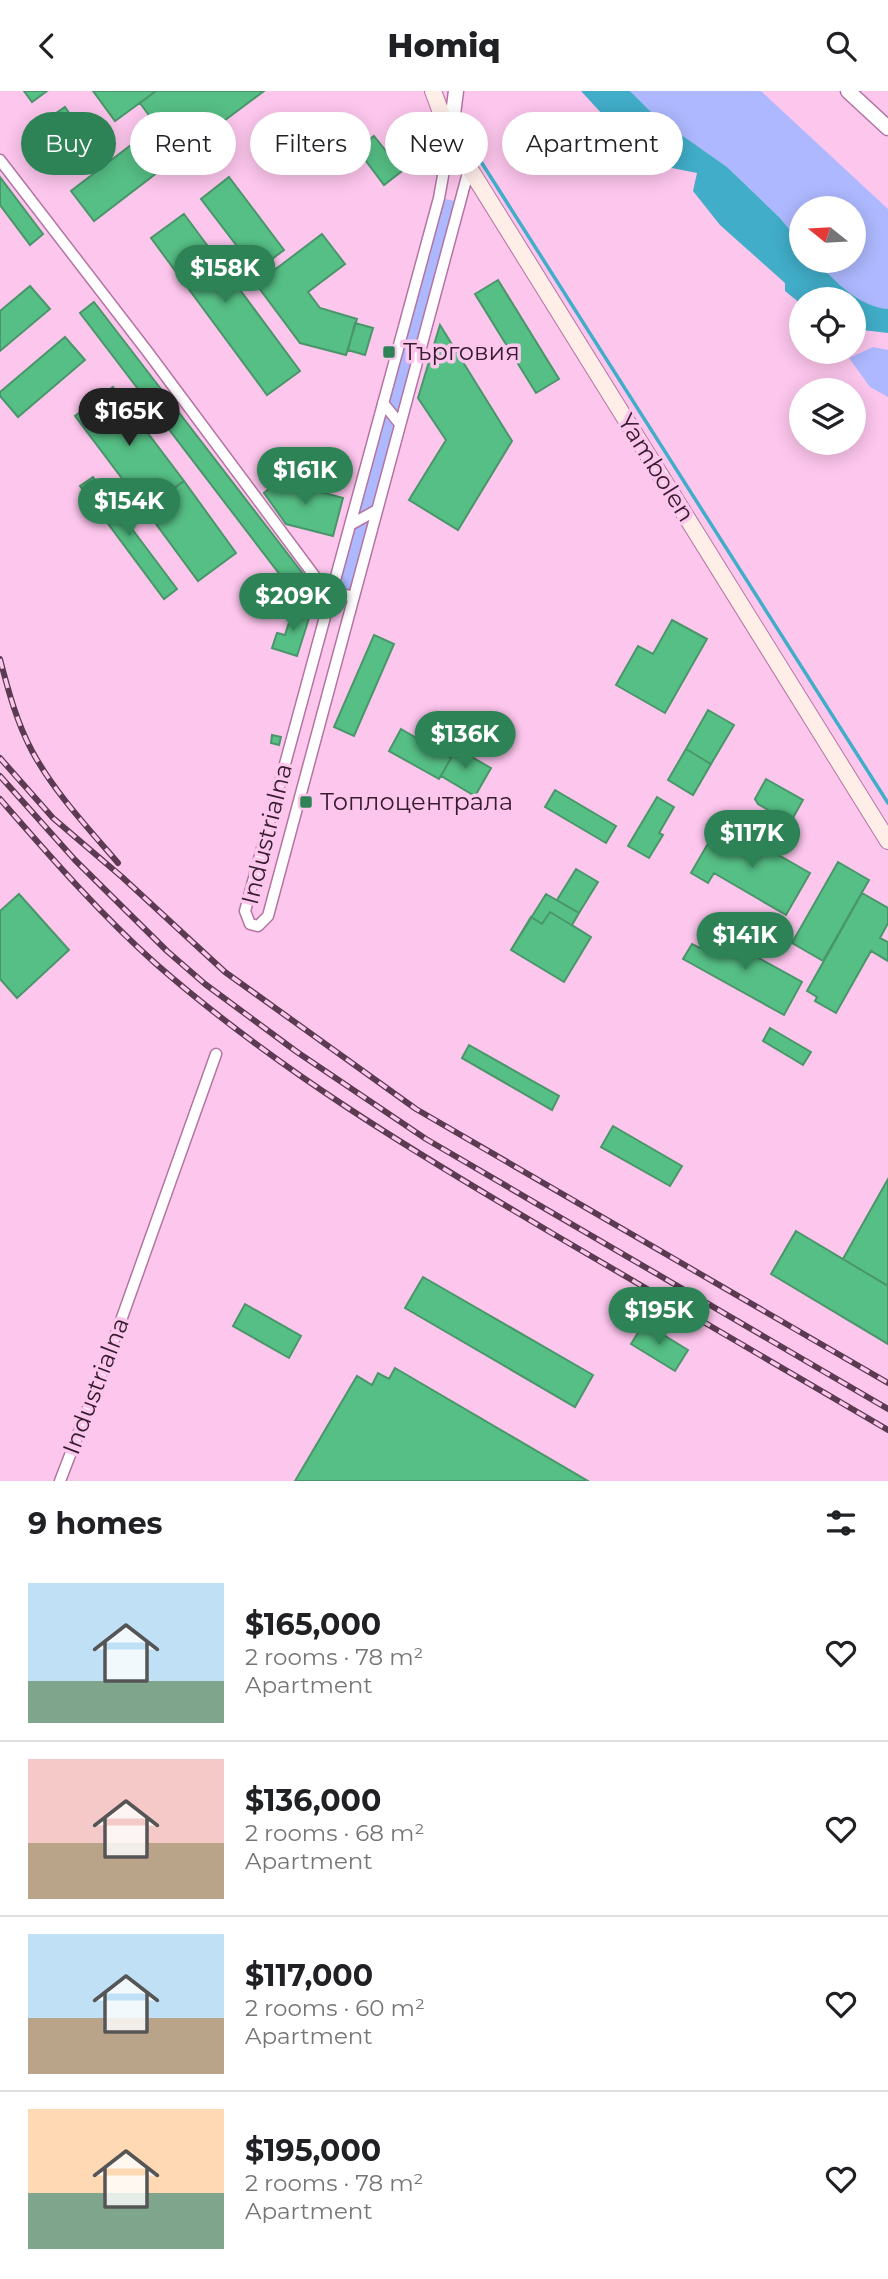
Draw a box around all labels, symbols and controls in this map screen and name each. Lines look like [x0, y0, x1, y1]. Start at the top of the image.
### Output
text: Homiq [388, 26, 500, 65]
icon: back [28, 27, 66, 65]
icon: search [822, 27, 860, 65]
chip: Buy [21, 112, 116, 175]
chip: Rent [130, 112, 236, 175]
chip: Filters [250, 112, 371, 175]
chip: New [385, 112, 488, 175]
chip: Apartment [502, 112, 683, 175]
north arrow [789, 196, 866, 273]
map controls [789, 196, 866, 455]
pin: $158K [176, 245, 274, 305]
text: $158K [190, 254, 260, 282]
button: locate [789, 287, 866, 364]
place label: Търговия [403, 337, 520, 366]
marker: Търговия [381, 344, 397, 360]
button: layers [789, 378, 866, 455]
pin: $165K [80, 389, 178, 448]
text: $165K [95, 397, 163, 425]
street label: Yambolen [612, 408, 701, 527]
pin: $161K [256, 447, 354, 507]
text: $161K [273, 456, 337, 484]
pin: $154K [80, 479, 178, 538]
text: $154K [94, 487, 164, 515]
pin: $209K [244, 573, 342, 633]
text: $209K [255, 582, 331, 610]
pin: $136K [416, 711, 514, 771]
text: $136K [431, 720, 499, 748]
street label: Industrialna [235, 760, 298, 907]
place label: Топлоцентрала [320, 787, 513, 816]
marker: Топлоцентрала [298, 794, 314, 810]
pin: $117K [703, 811, 801, 870]
text: $117K [720, 819, 784, 847]
pin: $141K [696, 913, 794, 972]
text: $141K [713, 921, 777, 949]
pin: $195K [610, 1287, 708, 1347]
text: $195K [625, 1296, 693, 1324]
street label: Industrialna [56, 1313, 135, 1458]
icon: filters [822, 1504, 860, 1542]
text: 9 homes [28, 1505, 163, 1542]
text: $165,000 [245, 1606, 381, 1643]
icon: home [84, 1611, 168, 1695]
icon: heart [822, 1634, 860, 1672]
text: 2 rooms · 78 m² [245, 1643, 423, 1671]
text: Apartment [245, 1671, 373, 1699]
text: $136,000 [245, 1782, 381, 1819]
icon: home [84, 1787, 168, 1871]
icon: heart [822, 1810, 860, 1848]
text: 2 rooms · 68 m² [245, 1819, 424, 1847]
text: Apartment [245, 1847, 373, 1875]
text: $117,000 [245, 1957, 373, 1994]
icon: home [84, 1962, 168, 2046]
icon: heart [822, 1985, 860, 2023]
text: 2 rooms · 60 m² [245, 1994, 425, 2022]
text: Apartment [245, 2022, 373, 2050]
text: $195,000 [245, 2132, 381, 2169]
icon: home [84, 2137, 168, 2221]
icon: heart [822, 2160, 860, 2198]
text: 2 rooms · 78 m² [245, 2169, 423, 2197]
text: Apartment [245, 2197, 373, 2225]

